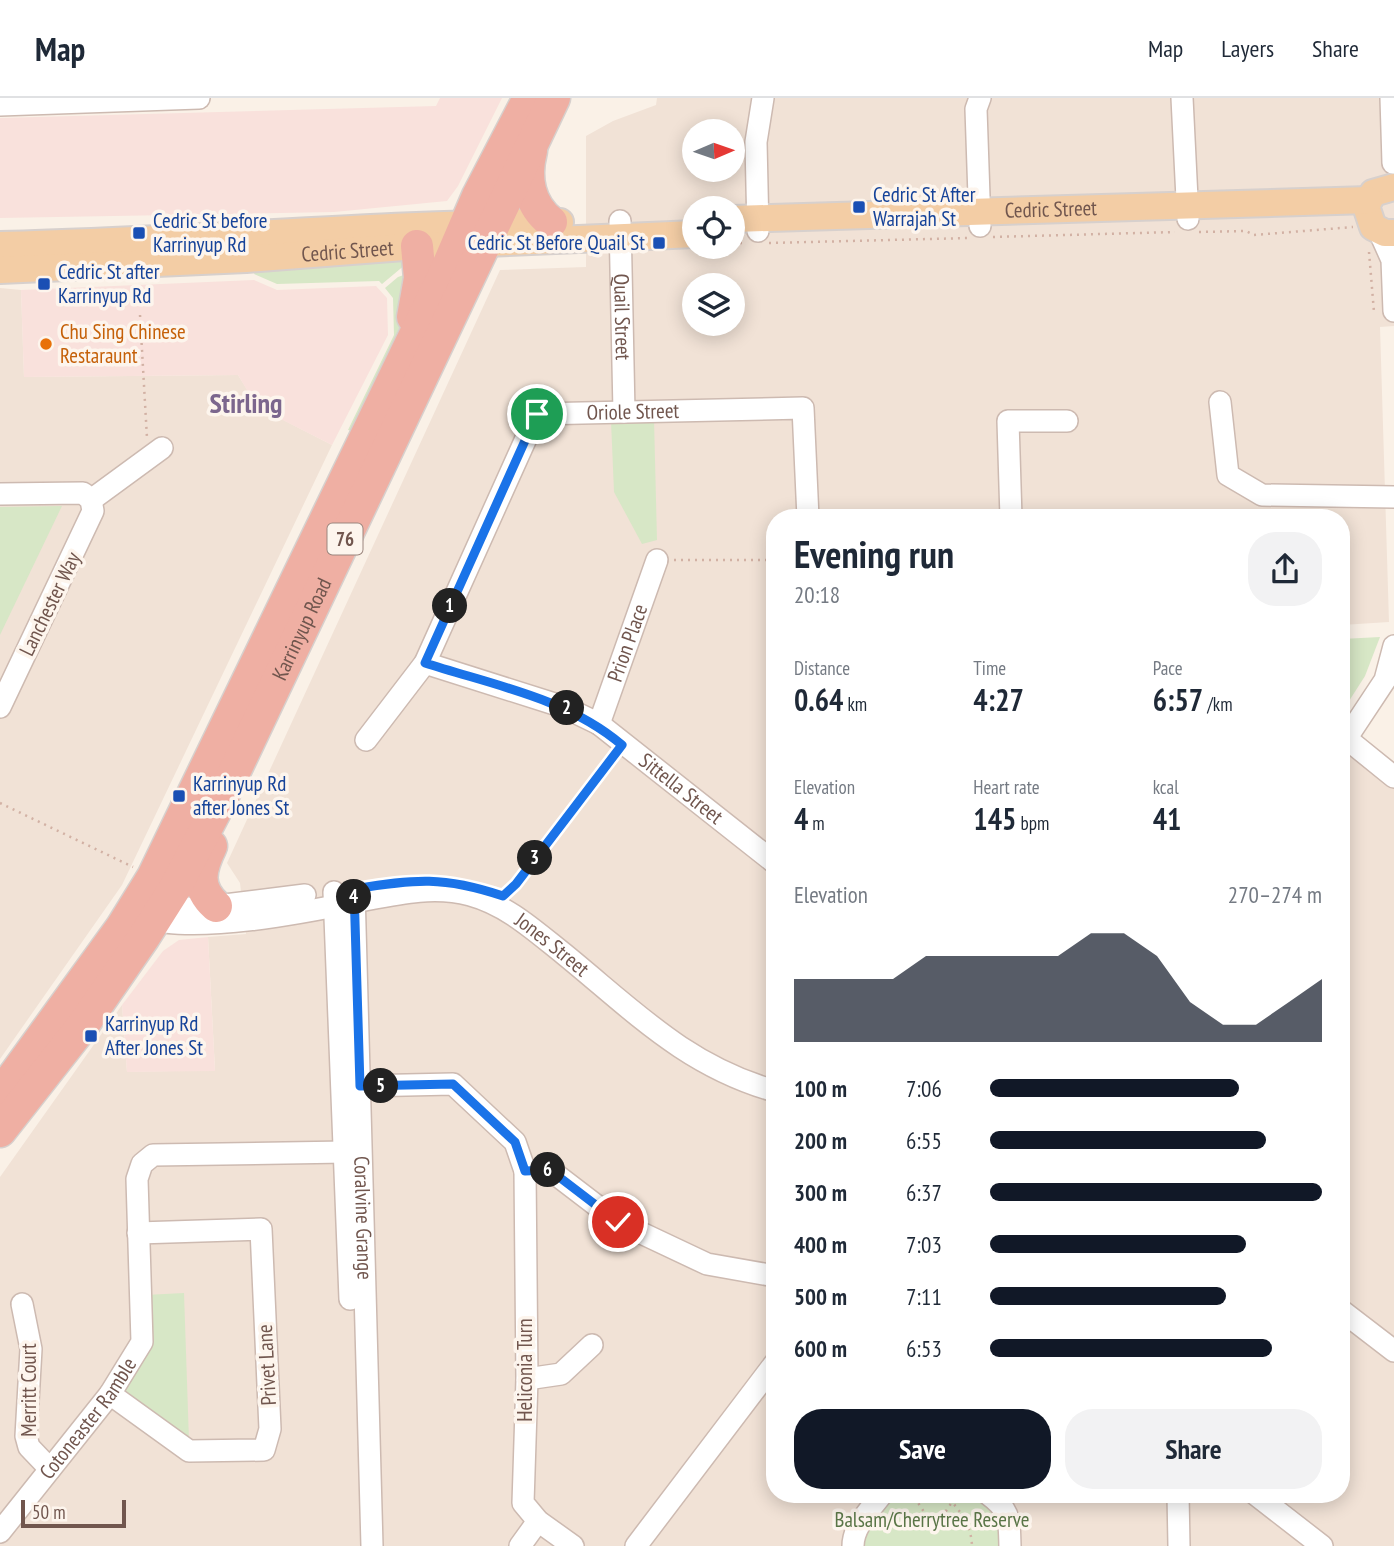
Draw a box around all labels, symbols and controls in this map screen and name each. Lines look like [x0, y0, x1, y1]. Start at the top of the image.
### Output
text: Map [35, 27, 85, 70]
text: Map [1148, 33, 1183, 64]
text: Layers [1221, 33, 1274, 64]
text: Share [1312, 33, 1359, 64]
north arrow [682, 119, 746, 182]
map controls [682, 119, 745, 336]
place label: Cedric St After Warrajah St [873, 181, 976, 232]
street label: Cedric Street [1004, 194, 1098, 224]
button: locate [682, 196, 745, 259]
marker: Cedric St After Warrajah St [851, 199, 867, 215]
place label: Cedric St before Karrinyup Rd [153, 207, 267, 258]
marker: Cedric St before Karrinyup Rd [131, 225, 147, 241]
place label: Cedric St Before Quail St [468, 229, 645, 256]
street label: Cedric Street [300, 234, 395, 268]
marker: Cedric St Before Quail St [651, 235, 667, 251]
place label: Cedric St after Karrinyup Rd [58, 258, 160, 309]
street label: Quail Street [608, 273, 637, 361]
button: layers [682, 273, 745, 336]
marker: Cedric St after Karrinyup Rd [36, 276, 52, 292]
place label: Chu Sing Chinese Restaraunt [60, 318, 186, 369]
marker: Chu Sing Chinese Restaraunt [38, 336, 54, 352]
district label: Stirling [209, 384, 283, 421]
pin [507, 384, 567, 444]
icon: arrive [518, 395, 556, 433]
street label: Oriole Street [586, 397, 680, 426]
road number: 76 [328, 524, 362, 554]
text: Evening run [794, 529, 954, 578]
button: share [1248, 532, 1322, 606]
street label: Lanchester Way [13, 547, 86, 660]
street label: Karrinyup Road [266, 573, 337, 685]
text: 20:18 [794, 580, 840, 609]
pin: 1 [433, 588, 468, 624]
text: 1 [445, 593, 454, 617]
street label: Prion Place [601, 600, 653, 685]
text: Distance [794, 656, 850, 680]
text: Time [973, 656, 1006, 680]
text: Pace [1153, 656, 1183, 680]
text: 0.64 [794, 680, 843, 719]
text: 4:27 [973, 680, 1024, 719]
text: 6:57 [1153, 680, 1203, 719]
pin: 2 [550, 690, 584, 726]
text: km [843, 692, 867, 716]
text: /km [1203, 692, 1233, 716]
text: 2 [562, 695, 571, 719]
street label: Sittella Street [634, 747, 729, 830]
place label: Karrinyup Rd after Jones St [193, 770, 290, 821]
text: Elevation [794, 775, 855, 799]
text: Heart rate [973, 775, 1040, 799]
text: kcal [1153, 775, 1179, 799]
marker: Karrinyup Rd after Jones St [171, 788, 187, 804]
text: 4 [794, 799, 808, 838]
text: 145 [973, 799, 1016, 838]
text: 41 [1153, 799, 1181, 838]
text: m [808, 811, 825, 835]
text: bpm [1016, 811, 1049, 835]
pin: 3 [518, 840, 552, 876]
text: 3 [530, 845, 539, 869]
pin: 4 [336, 880, 372, 914]
text: Elevation [794, 880, 868, 909]
text: 270–274 m [1228, 880, 1322, 909]
text: 4 [349, 884, 358, 908]
street label: Jones Street [509, 906, 595, 982]
place label: Karrinyup Rd After Jones St [105, 1010, 203, 1061]
marker: Karrinyup Rd After Jones St [83, 1028, 99, 1044]
pin: 5 [364, 1068, 398, 1104]
text: 5 [376, 1073, 385, 1097]
text: 100 m [794, 1074, 847, 1103]
text: 7:06 [906, 1074, 942, 1103]
text: 200 m [794, 1126, 847, 1155]
text: 6:55 [906, 1126, 942, 1155]
pin: 6 [530, 1152, 566, 1188]
street label: Coralvine Grange [348, 1156, 379, 1280]
text: 6 [543, 1157, 552, 1181]
text: 300 m [794, 1178, 847, 1207]
text: 6:37 [906, 1178, 942, 1207]
pin [588, 1192, 648, 1252]
icon: check [599, 1203, 637, 1241]
text: 400 m [794, 1230, 847, 1259]
text: 7:03 [906, 1230, 942, 1259]
text: 500 m [794, 1282, 847, 1311]
text: 7:11 [906, 1282, 942, 1311]
street label: Heliconia Turn [511, 1318, 538, 1422]
street label: Privet Lane [251, 1324, 282, 1406]
text: 600 m [794, 1334, 847, 1363]
text: 6:53 [906, 1334, 942, 1363]
street label: Merritt Court [15, 1343, 42, 1437]
street label: Cotoneaster Ramble [33, 1352, 142, 1484]
button: Save [794, 1409, 1051, 1489]
button: Share [1065, 1409, 1322, 1489]
scale bar [21, 1497, 126, 1529]
text: 50 m [32, 1500, 66, 1524]
park label: Balsam/Cherrytree Reserve [835, 1506, 1029, 1533]

